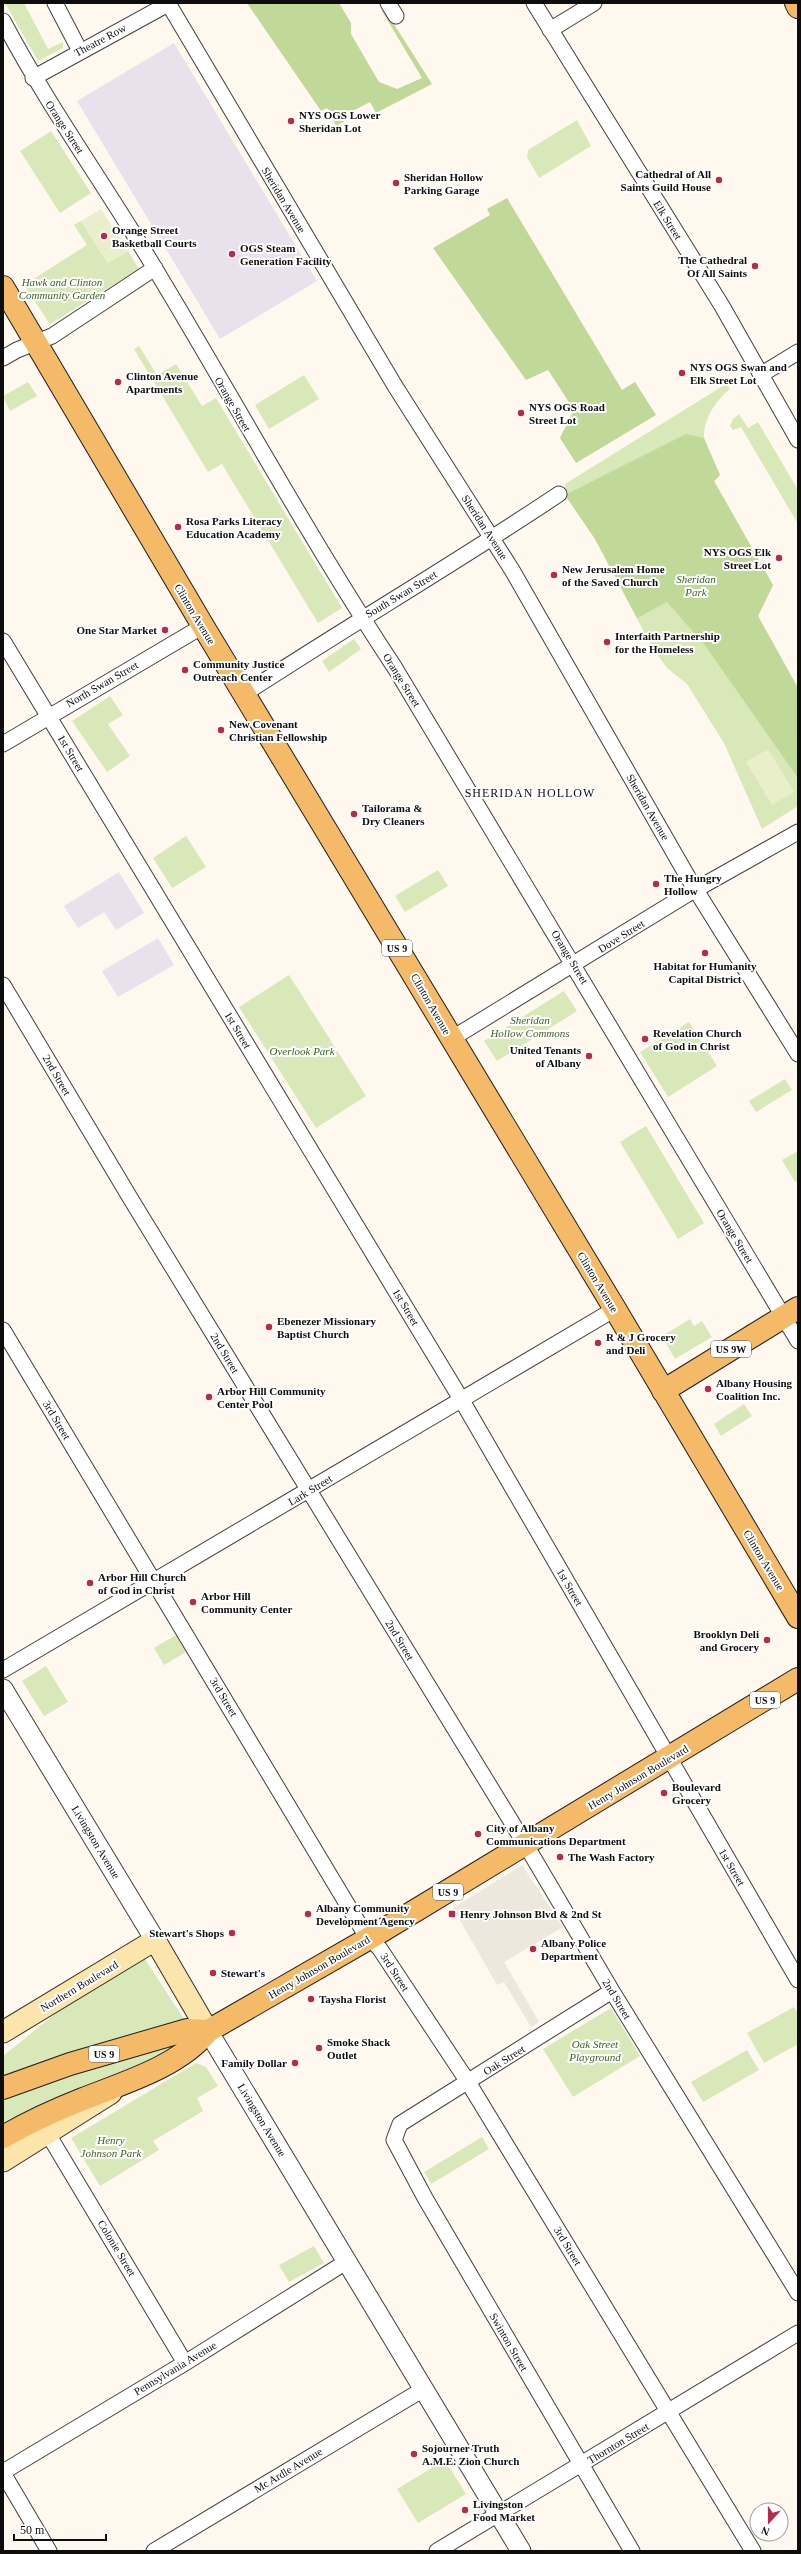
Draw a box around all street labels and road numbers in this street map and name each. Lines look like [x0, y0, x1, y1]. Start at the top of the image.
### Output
street label: Theatre Row [72, 21, 128, 59]
street label: Orange Street [43, 98, 87, 156]
street label: Sheridan Avenue [260, 165, 308, 235]
street label: Elk Street [651, 198, 685, 242]
street label: Orange Street [213, 375, 253, 433]
street label: Sheridan Avenue [460, 492, 510, 562]
street label: South Swan Street [363, 568, 439, 620]
street label: Clinton Avenue [172, 582, 218, 647]
street label: Orange Street [381, 651, 423, 709]
street label: North Swan Street [64, 658, 140, 710]
street label: 1st Street [55, 732, 87, 774]
street label: Sheridan Avenue [624, 772, 672, 842]
street label: Dove Street [596, 917, 646, 955]
street label: Orange Street [549, 928, 591, 986]
road number: US 9 [382, 940, 412, 956]
street label: Clinton Avenue [409, 971, 453, 1037]
street label: 1st Street [222, 1009, 254, 1051]
street label: 2nd Street [41, 1053, 73, 1097]
street label: Orange Street [714, 1207, 756, 1265]
street label: Clinton Avenue [575, 1250, 621, 1315]
street label: 1st Street [390, 1286, 422, 1328]
street label: 2nd Street [208, 1331, 242, 1375]
road number: US 9W [711, 1341, 751, 1357]
street label: 3rd Street [41, 1398, 73, 1442]
street label: Lark Street [286, 1472, 334, 1508]
street label: Clinton Avenue [741, 1528, 787, 1593]
street label: 1st Street [554, 1566, 586, 1608]
street label: 2nd Street [383, 1618, 417, 1662]
street label: 3rd Street [208, 1675, 240, 1719]
road number: US 9 [750, 1692, 780, 1708]
street label: Henry Johnson Boulevard [586, 1742, 691, 1812]
street label: Livingston Avenue [69, 1803, 123, 1881]
street label: 1st Street [716, 1846, 748, 1888]
road number: US 9 [433, 1884, 463, 1900]
street label: Henry Johnson Boulevard [266, 1933, 372, 2001]
street label: 3rd Street [378, 1951, 412, 1993]
street label: Northern Boulevard [38, 1958, 120, 2014]
street label: 2nd Street [600, 1977, 634, 2021]
street label: Oak Street [481, 2043, 527, 2077]
road number: US 9 [89, 2046, 119, 2062]
street label: Livingston Avenue [235, 2081, 289, 2159]
street label: Colonie Street [96, 2218, 138, 2278]
street label: 3rd Street [552, 2224, 584, 2268]
street label: Swinton Street [488, 2311, 530, 2373]
street label: Pennsylvania Avenue [132, 2339, 219, 2397]
street label: Thornton Street [585, 2420, 651, 2466]
street label: Mc Ardle Avenue [252, 2445, 324, 2495]

